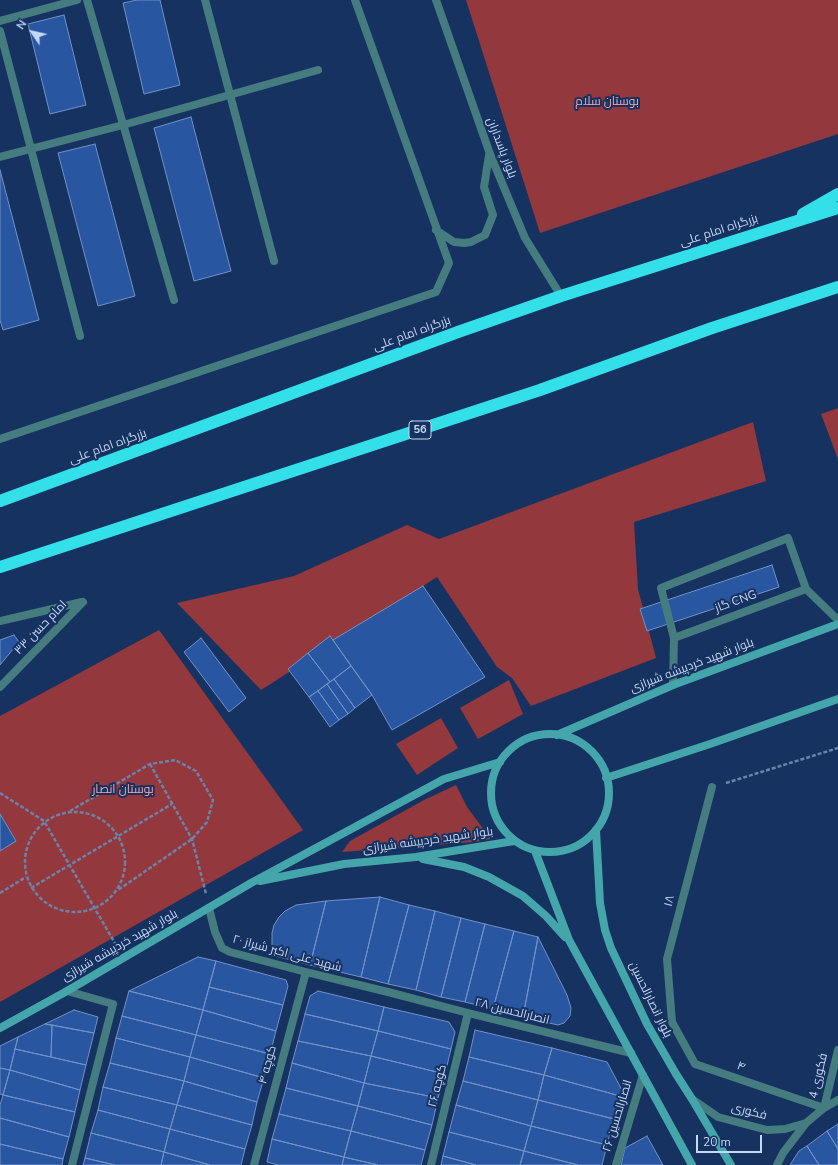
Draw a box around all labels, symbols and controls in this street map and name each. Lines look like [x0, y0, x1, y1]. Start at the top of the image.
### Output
north arrow [12, 12, 52, 52]
text: N [13, 17, 30, 33]
park label: بوستان سلام [575, 95, 639, 109]
street label: بلوار پاسداران [483, 116, 519, 180]
street label: بزرگراه امام علی [678, 212, 760, 250]
street label: بزرگراه امام علی [371, 313, 453, 355]
road number: 56 [409, 421, 431, 439]
street label: بزرگراه امام علی [67, 426, 149, 468]
street label: گاز CNG [713, 588, 759, 616]
street label: امام حسن ۳۳ [12, 598, 70, 658]
street label: بلوار شهید خردپیشه شیرازی [628, 636, 756, 696]
park label: بوستان انصار [92, 783, 154, 797]
street label: بلوار شهید خردپیشه شیرازی [362, 825, 494, 857]
street label: ۱۸ [662, 894, 678, 908]
street label: بلوار شهید خردپیشه شیرازی [59, 907, 181, 985]
street label: شهید علی اکبر شیراز ۲۰ [231, 933, 343, 975]
street label: بلوار انصارالحسین [625, 960, 675, 1040]
street label: انصارالحسین ۲۸ [473, 996, 551, 1028]
street label: کوچه ۴ [256, 1044, 280, 1086]
street label: فکوری 4 [807, 1052, 831, 1100]
street label: ۴ [735, 1059, 747, 1075]
street label: کوچه ۲۶ [426, 1063, 450, 1109]
street label: انصارالحسین ۲۶ [600, 1078, 636, 1154]
street label: فکوری [730, 1101, 768, 1123]
scale bar [698, 1127, 764, 1153]
text: 20 m [703, 1134, 731, 1150]

